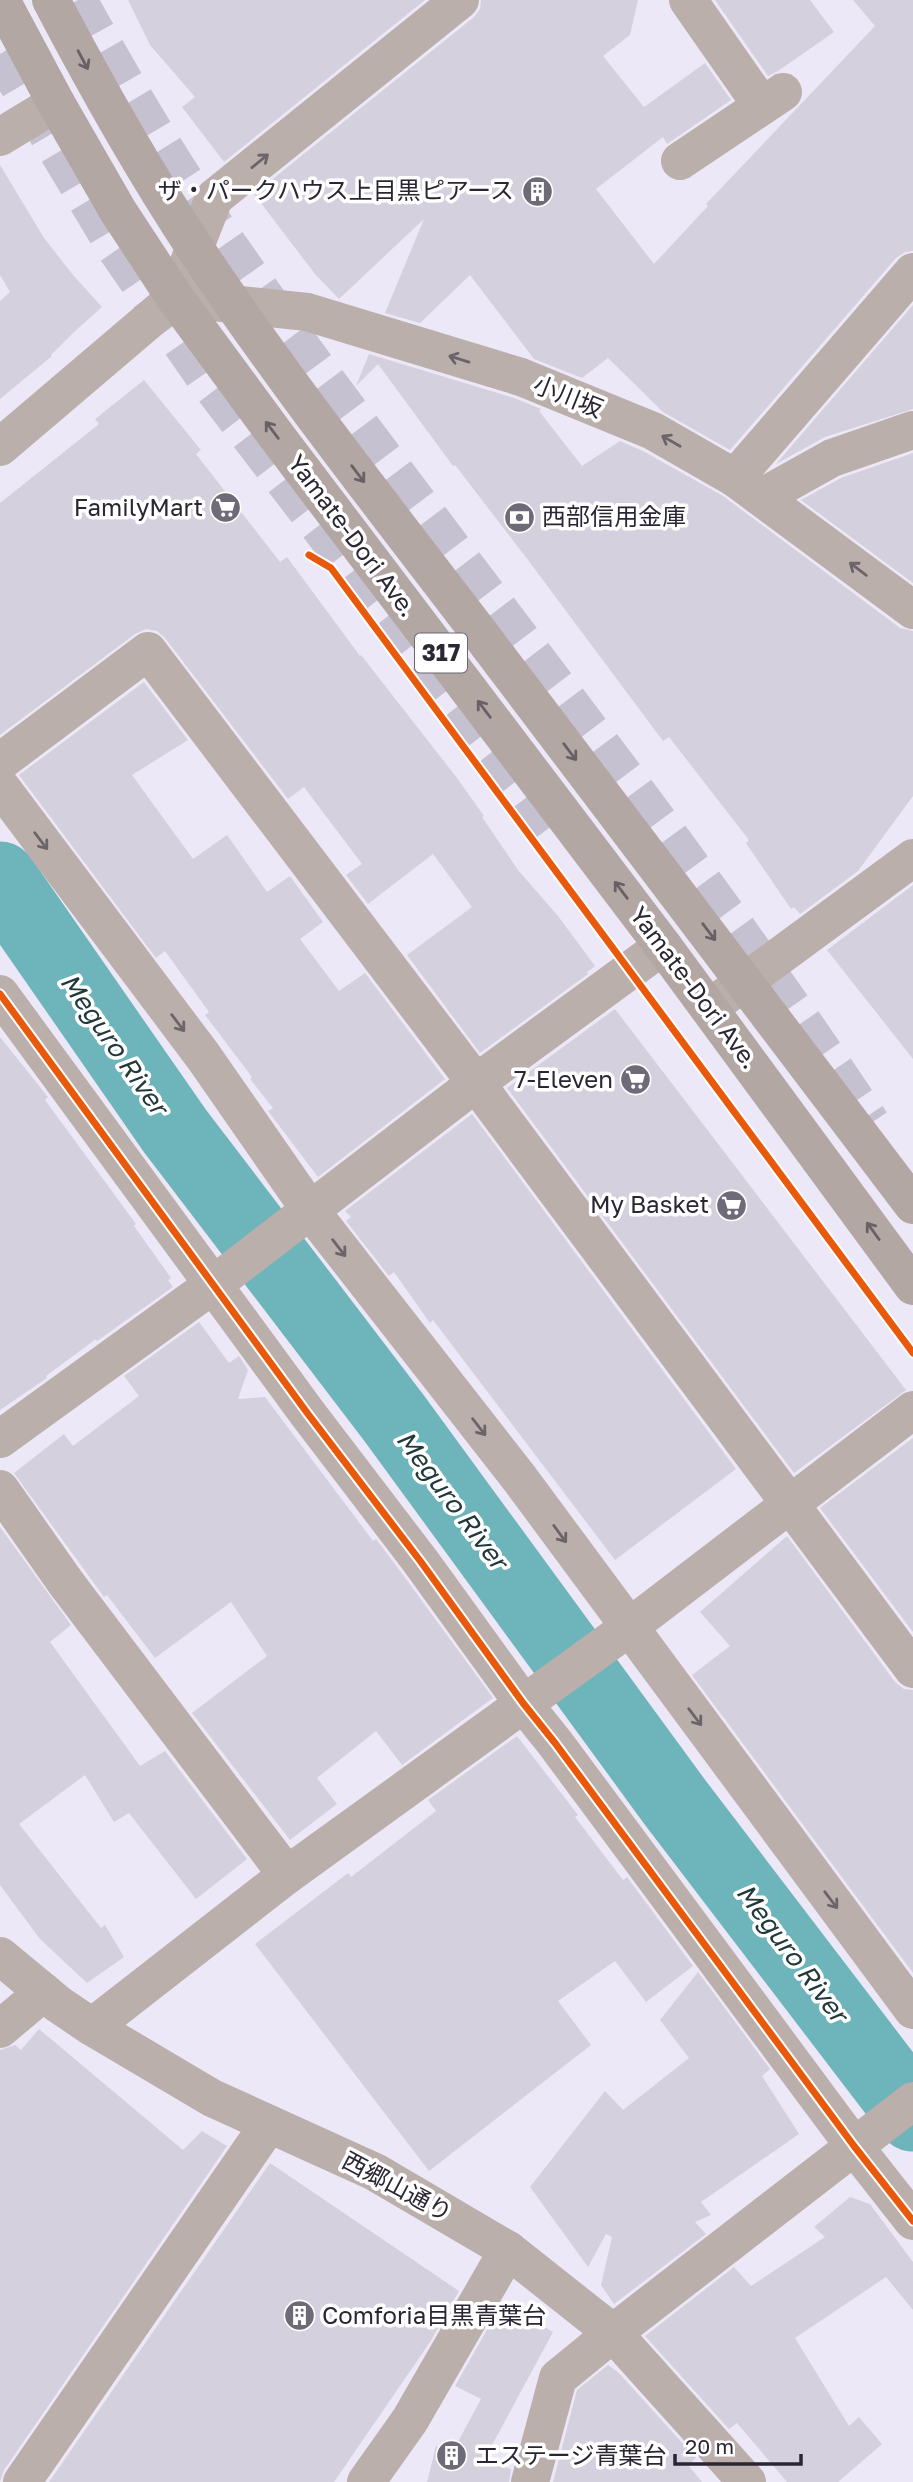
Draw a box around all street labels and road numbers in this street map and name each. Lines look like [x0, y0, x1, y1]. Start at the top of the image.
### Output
street label: 小川坂 [530, 369, 607, 423]
street label: Yamate-Dori Ave. [283, 448, 424, 622]
road number: 317 [415, 634, 467, 673]
street label: Yamate-Dori Ave. [625, 900, 766, 1074]
street label: 西郷山通り [338, 2145, 457, 2227]

